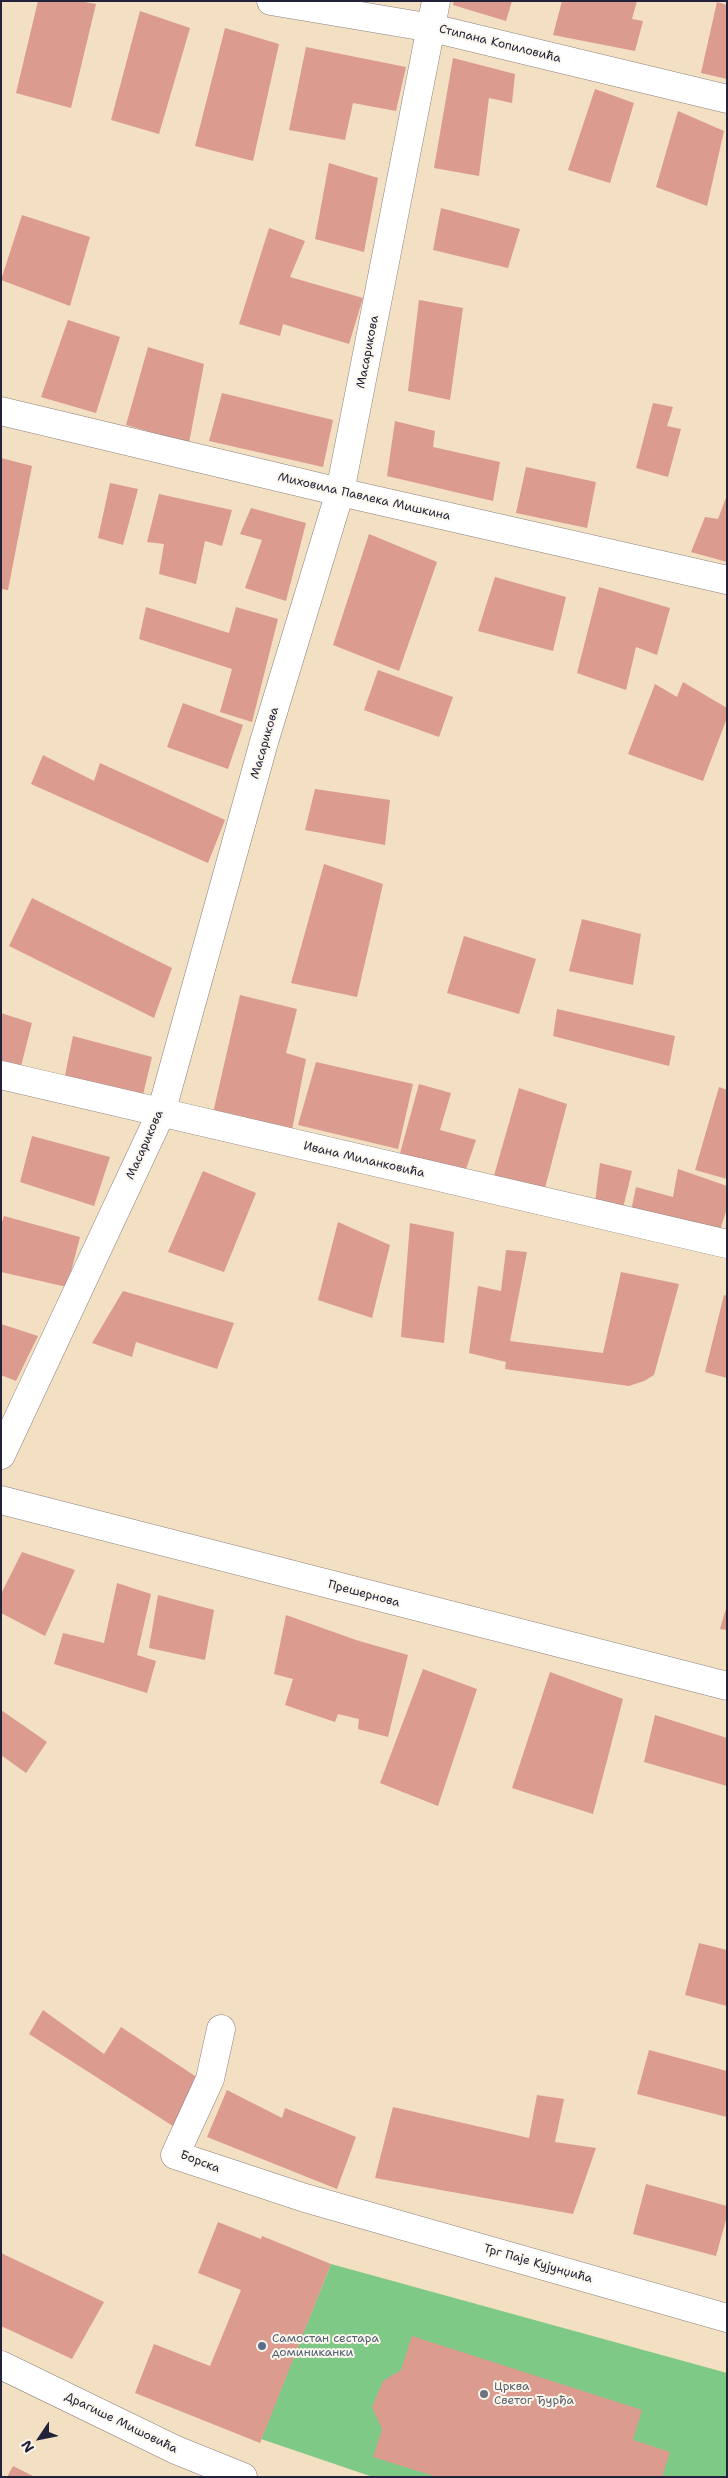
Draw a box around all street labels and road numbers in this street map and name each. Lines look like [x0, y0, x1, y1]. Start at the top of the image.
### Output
street label: Стипана Копиловића [437, 22, 563, 66]
street label: Масарикова [354, 314, 382, 390]
street label: Миховила Павлека Мишкина [276, 470, 452, 524]
street label: Масарикова [248, 705, 282, 781]
street label: Масарикова [123, 1108, 167, 1182]
street label: Ивана Миланковића [302, 1139, 426, 1181]
street label: Прешернова [327, 1578, 401, 1610]
street label: Борска [178, 2148, 222, 2176]
street label: Трг Паје Кујунџића [482, 2242, 594, 2286]
street label: Драгише Мишовића [62, 2389, 180, 2457]

